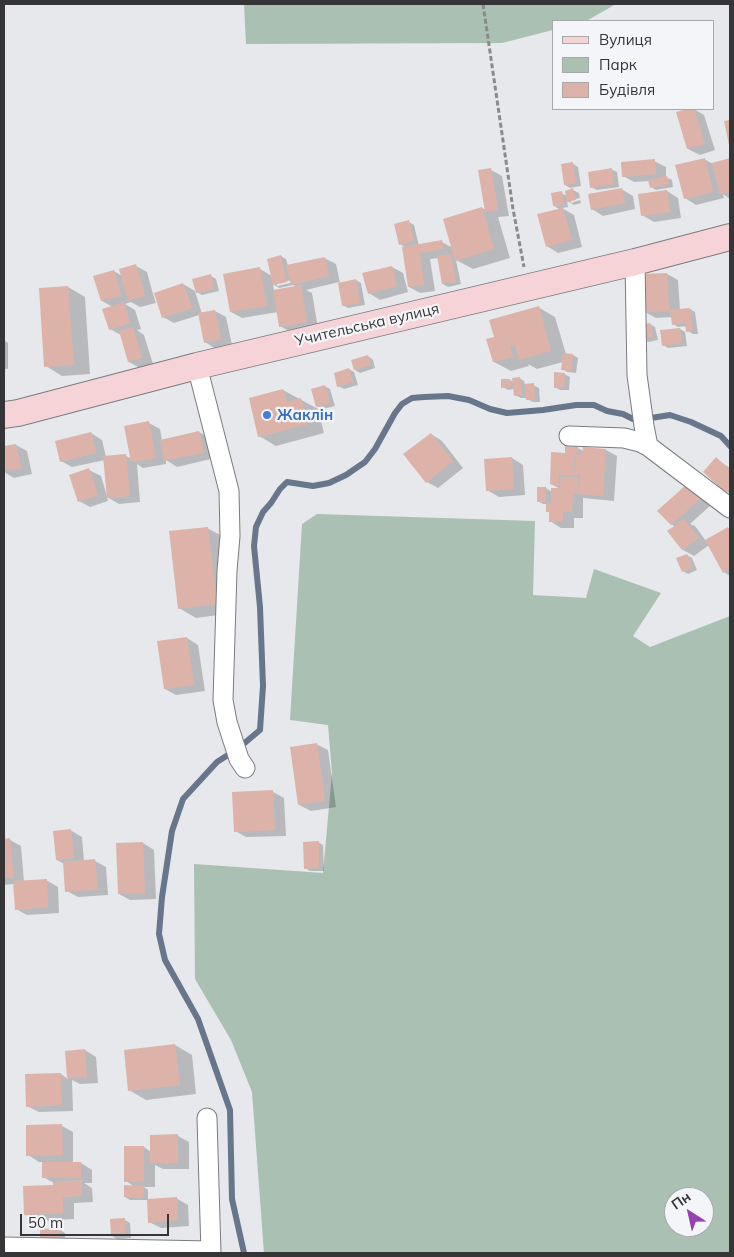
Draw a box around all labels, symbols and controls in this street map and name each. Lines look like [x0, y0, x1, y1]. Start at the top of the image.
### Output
legend [552, 20, 714, 110]
text: Вулиця [599, 30, 652, 49]
text: Парк [599, 55, 637, 74]
text: Будівля [599, 80, 655, 99]
street label: Учительська вулиця [293, 300, 441, 350]
place label: Жаклін [277, 406, 333, 424]
marker: Жаклін [261, 409, 273, 421]
north arrow [664, 1187, 714, 1237]
text: Пн [668, 1188, 694, 1213]
scale bar [22, 1204, 171, 1236]
text: 50 m [28, 1213, 63, 1232]

